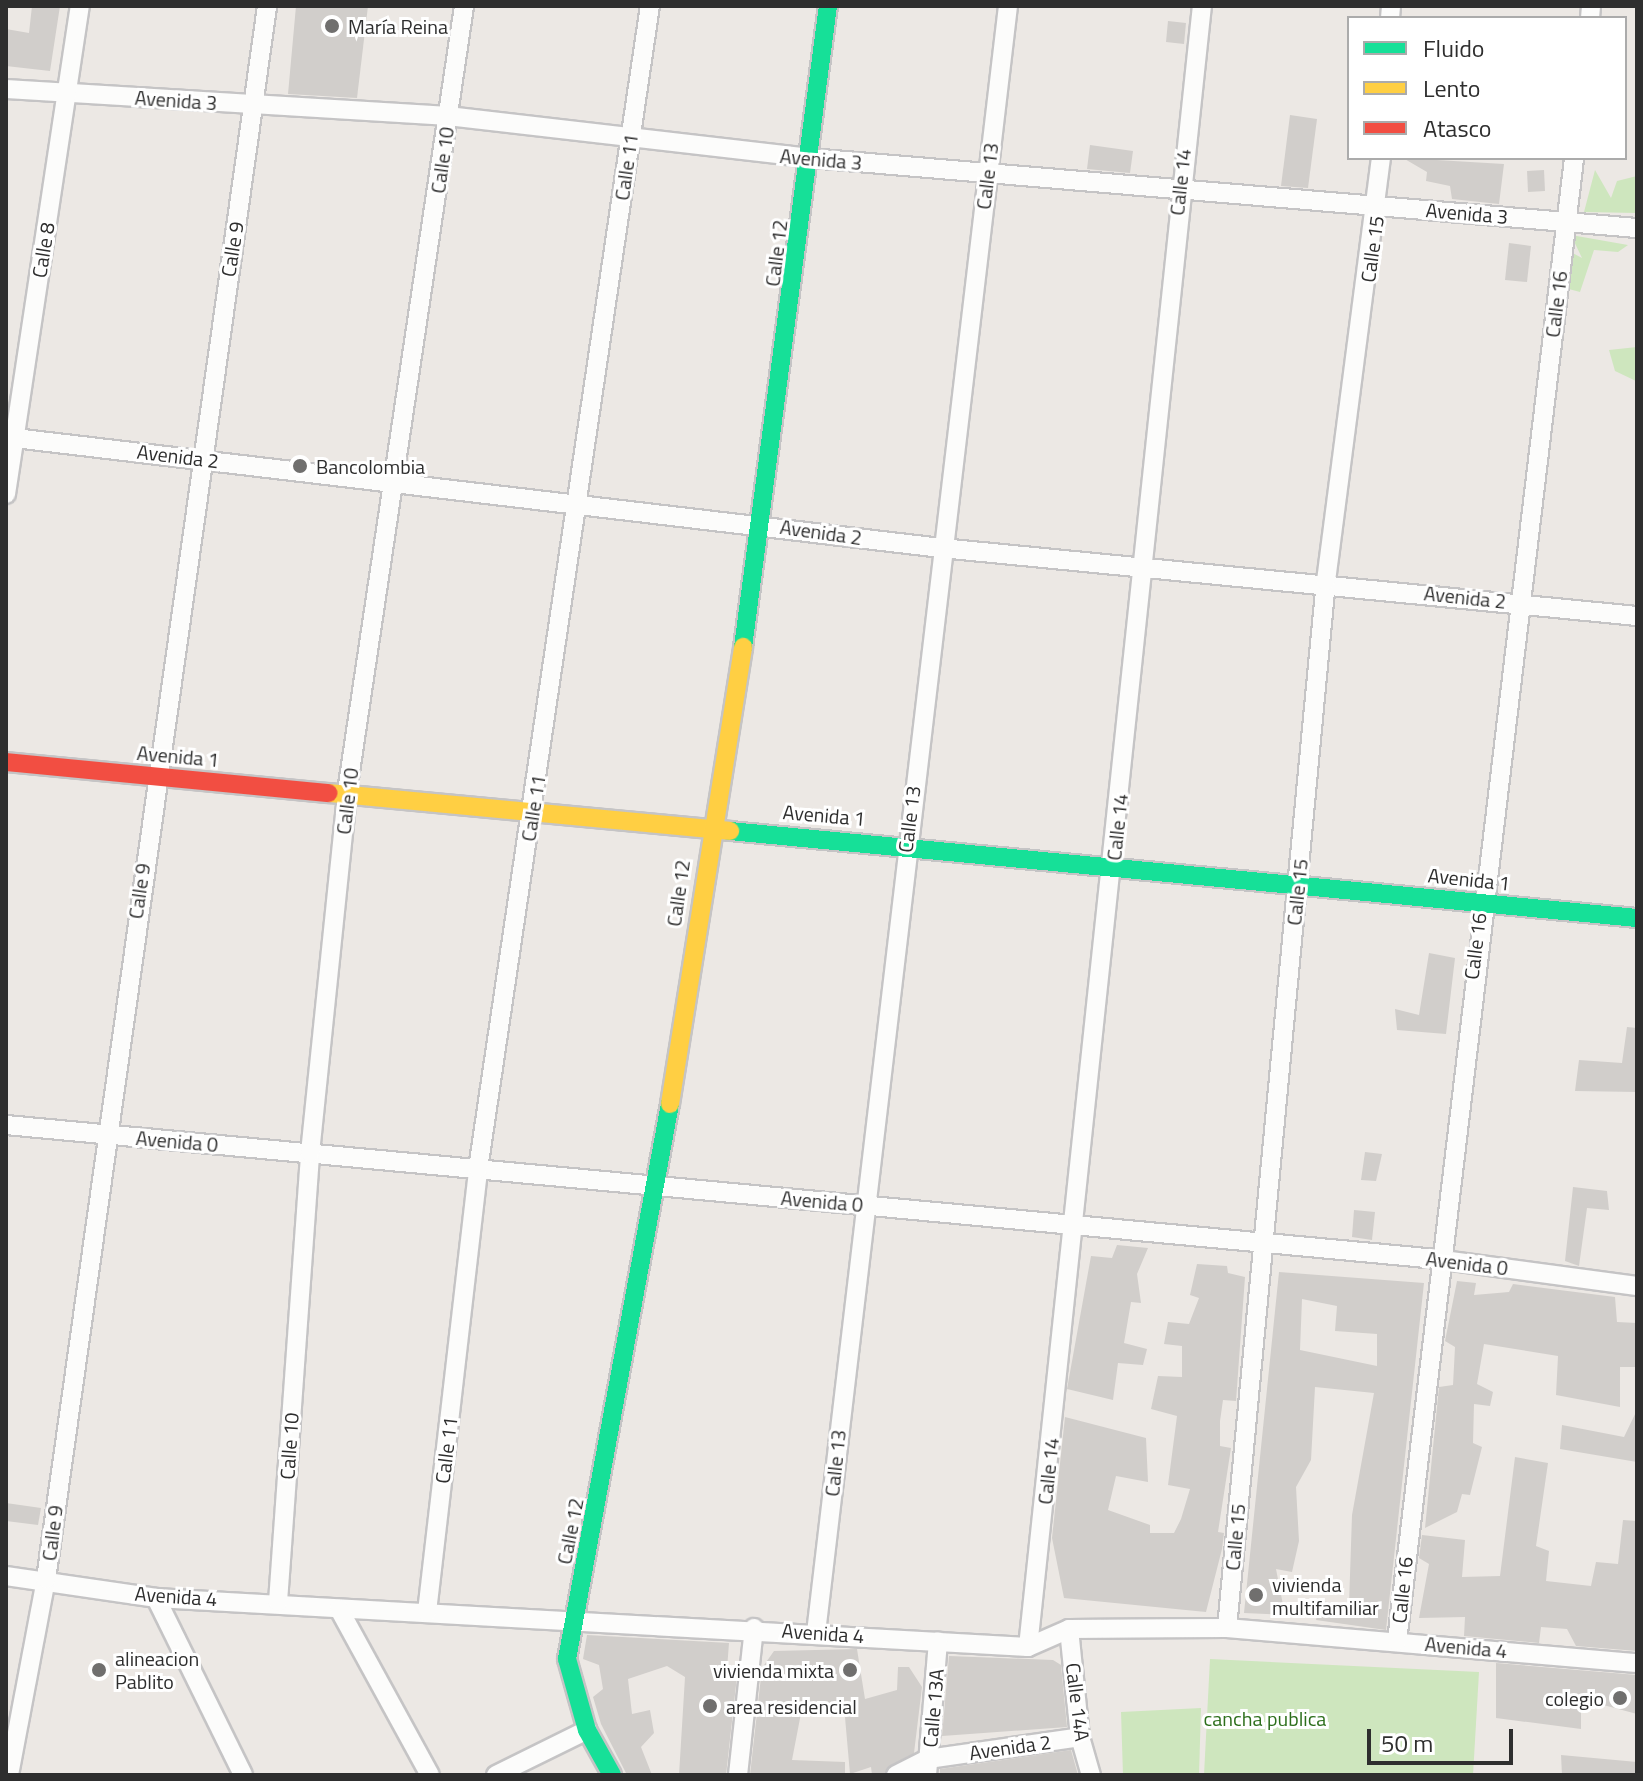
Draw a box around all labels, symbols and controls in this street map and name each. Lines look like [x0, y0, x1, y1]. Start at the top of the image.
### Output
place label: María Reina [348, 14, 448, 38]
legend [1347, 16, 1627, 160]
marker: María Reina [323, 17, 341, 35]
text: Fluido [1423, 30, 1485, 66]
text: Lento [1423, 70, 1480, 106]
street label: Avenida 3 [134, 85, 218, 115]
text: Atasco [1423, 110, 1492, 146]
street label: Calle 10 [425, 125, 459, 195]
street label: Calle 11 [609, 132, 643, 202]
street label: Calle 13 [971, 141, 1003, 211]
street label: Avenida 3 [779, 143, 863, 175]
street label: Calle 14 [1165, 147, 1195, 217]
street label: Avenida 3 [1425, 197, 1509, 229]
street label: Calle 15 [1355, 214, 1389, 284]
street label: Calle 12 [760, 218, 792, 288]
street label: Calle 9 [216, 220, 248, 278]
street label: Calle 8 [27, 221, 59, 279]
street label: Calle 16 [1540, 269, 1572, 339]
street label: Avenida 2 [136, 439, 220, 473]
place label: Bancolombia [316, 454, 425, 478]
marker: Bancolombia [291, 457, 309, 475]
street label: Avenida 2 [779, 514, 863, 550]
street label: Avenida 2 [1423, 581, 1507, 613]
street label: Avenida 1 [136, 740, 220, 772]
street label: Calle 10 [331, 766, 363, 836]
street label: Calle 11 [516, 773, 550, 843]
street label: Calle 13 [893, 784, 925, 854]
street label: Calle 14 [1102, 792, 1132, 862]
street label: Avenida 1 [782, 799, 866, 831]
street label: Calle 15 [1282, 857, 1312, 927]
street label: Calle 12 [661, 858, 695, 928]
street label: Calle 9 [123, 862, 155, 920]
street label: Avenida 1 [1427, 863, 1511, 895]
street label: Calle 16 [1459, 911, 1491, 981]
street label: Avenida 0 [135, 1125, 219, 1157]
street label: Avenida 0 [780, 1185, 864, 1217]
street label: Avenida 0 [1425, 1246, 1509, 1280]
street label: Calle 10 [275, 1412, 303, 1480]
street label: Calle 11 [430, 1415, 462, 1485]
street label: Calle 13 [820, 1428, 850, 1498]
street label: Calle 14 [1033, 1436, 1063, 1506]
street label: Calle 12 [552, 1496, 588, 1566]
street label: Calle 15 [1220, 1503, 1250, 1571]
street label: Calle 9 [37, 1504, 67, 1562]
street label: Calle 16 [1387, 1555, 1417, 1625]
place label: vivienda multifamiliar [1272, 1572, 1379, 1619]
street label: Avenida 4 [134, 1581, 218, 1611]
marker: vivienda multifamiliar [1247, 1586, 1265, 1604]
street label: Avenida 4 [781, 1618, 865, 1648]
street label: Avenida 4 [1424, 1631, 1508, 1663]
place label: alineacion Pablito [115, 1646, 199, 1693]
place label: vivienda mixta [713, 1658, 834, 1682]
marker: alineacion Pablito [90, 1661, 108, 1679]
marker: vivienda mixta [841, 1661, 859, 1679]
street label: Calle 14A [1061, 1661, 1095, 1743]
street label: Calle 13A [918, 1668, 948, 1748]
place label: colegio [1545, 1686, 1604, 1710]
marker: colegio [1611, 1689, 1629, 1707]
place label: area residencial [726, 1694, 857, 1718]
marker: area residencial [701, 1697, 719, 1715]
park label: cancha publica [1204, 1706, 1326, 1730]
scale bar [1371, 1713, 1517, 1763]
text: 50 m [1381, 1725, 1433, 1761]
street label: Avenida 2 [968, 1729, 1052, 1765]

